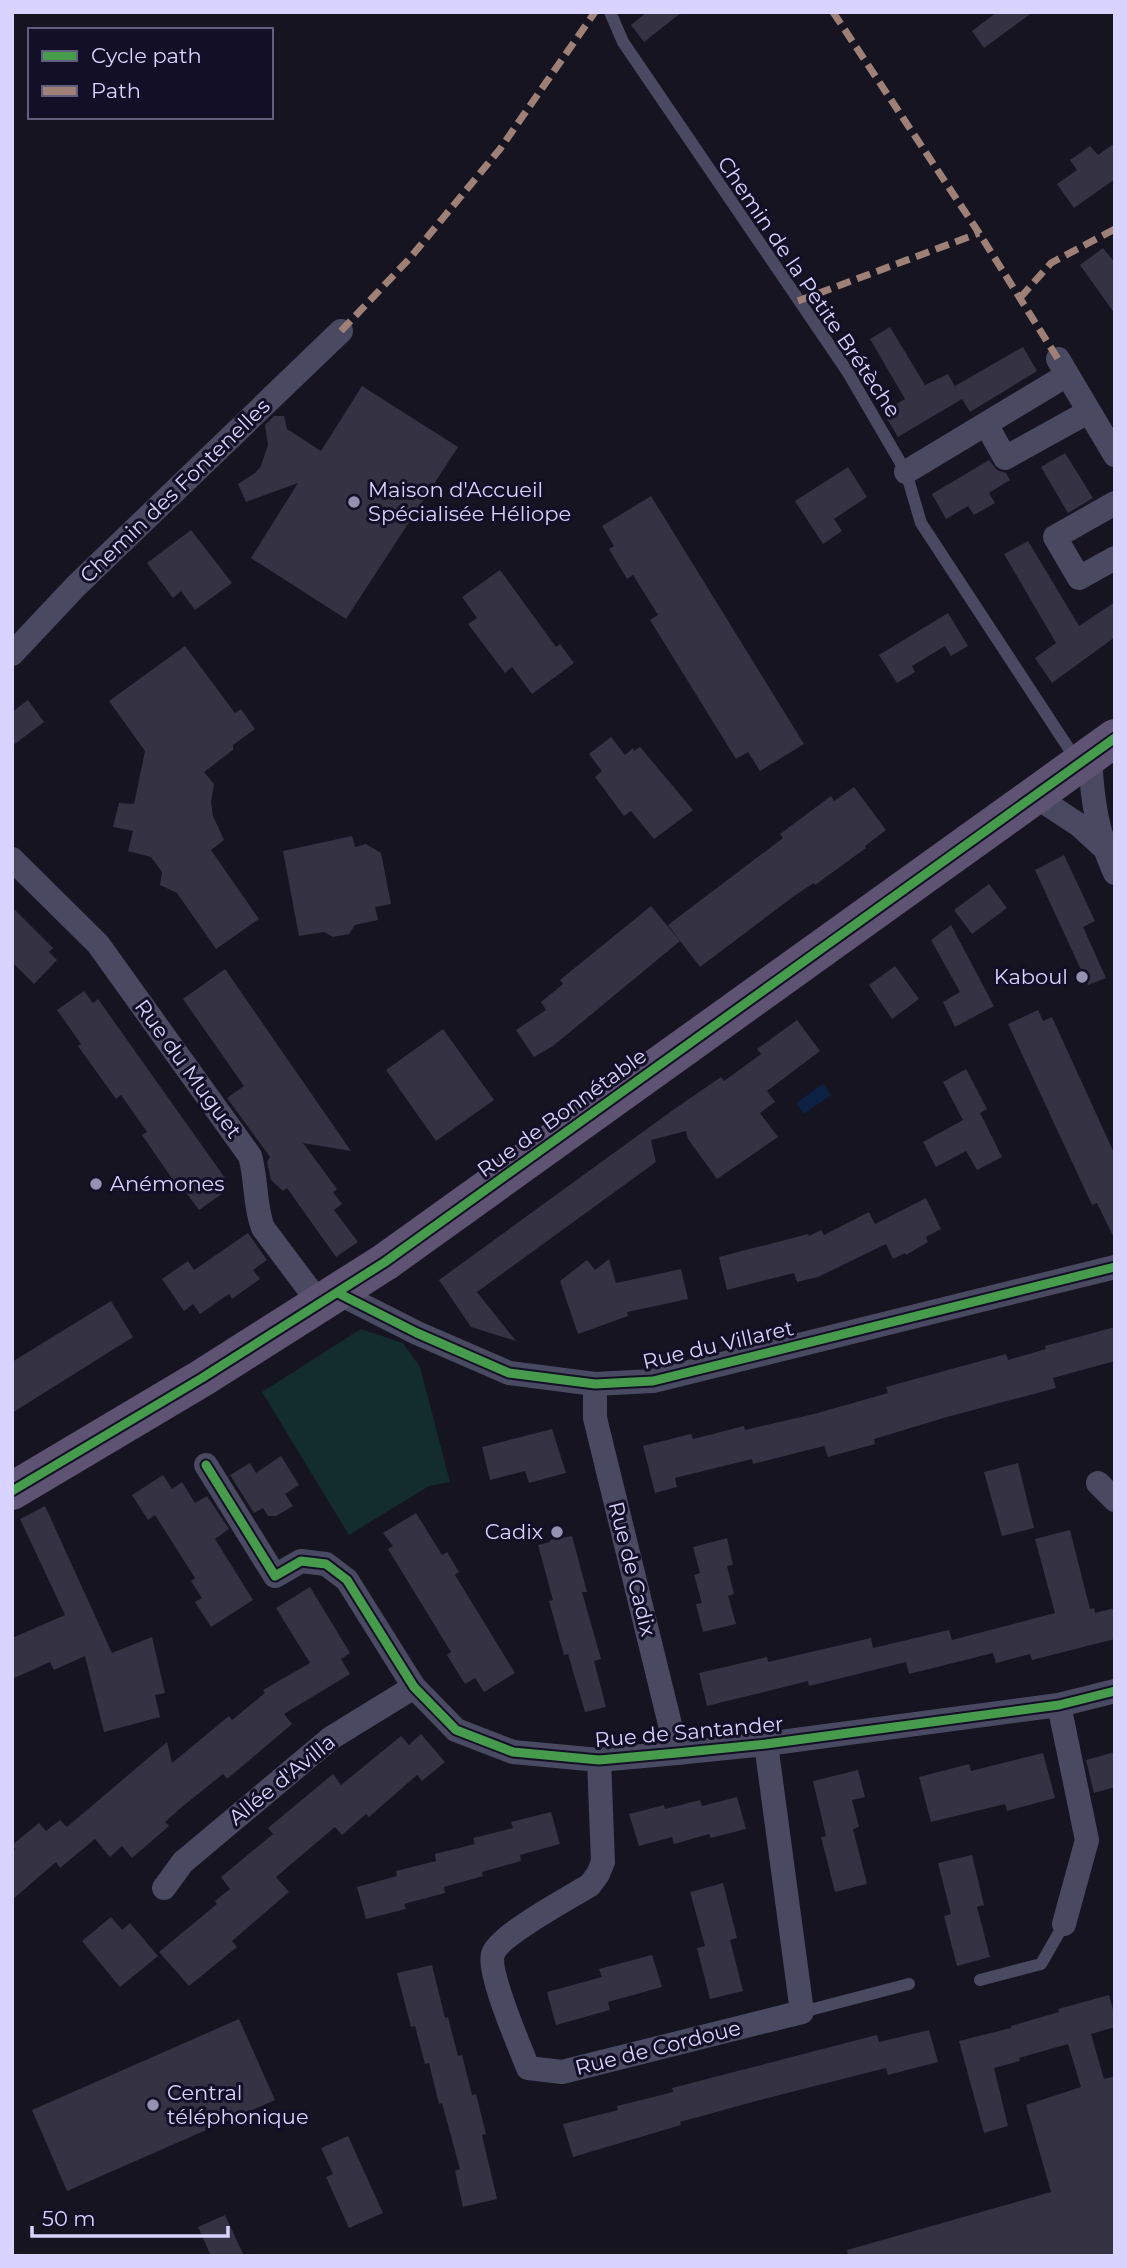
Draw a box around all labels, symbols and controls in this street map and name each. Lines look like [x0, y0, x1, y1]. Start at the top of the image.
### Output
legend [28, 28, 273, 119]
text: Cycle path [91, 43, 202, 68]
text: Path [91, 78, 141, 103]
street label: Chemin de la Petite Brétèche [713, 152, 906, 422]
street label: Chemin des Fontenelles [75, 393, 275, 588]
place label: Maison d'Accueil Spécialisée Héliope [368, 477, 571, 526]
marker: Maison d'Accueil Spécialisée Héliope [346, 494, 362, 510]
place label: Kaboul [994, 964, 1068, 989]
marker: Kaboul [1074, 969, 1090, 985]
street label: Rue du Muguet [130, 995, 247, 1143]
street label: Rue de Bonnétable [472, 1043, 651, 1182]
place label: Anémones [110, 1171, 225, 1196]
marker: Anémones [88, 1176, 104, 1192]
street label: Rue du Villaret [640, 1315, 796, 1374]
street label: Rue de Cadix [604, 1499, 661, 1639]
place label: Cadix [485, 1519, 543, 1544]
marker: Cadix [549, 1524, 565, 1540]
street label: Rue de Santander [594, 1711, 784, 1752]
street label: Allée d'Avilla [223, 1729, 340, 1830]
street label: Rue de Cordoue [572, 2015, 743, 2080]
place label: Central téléphonique [167, 2080, 309, 2129]
marker: Central téléphonique [145, 2097, 161, 2113]
scale bar [32, 2194, 228, 2238]
text: 50 m [42, 2206, 96, 2231]

